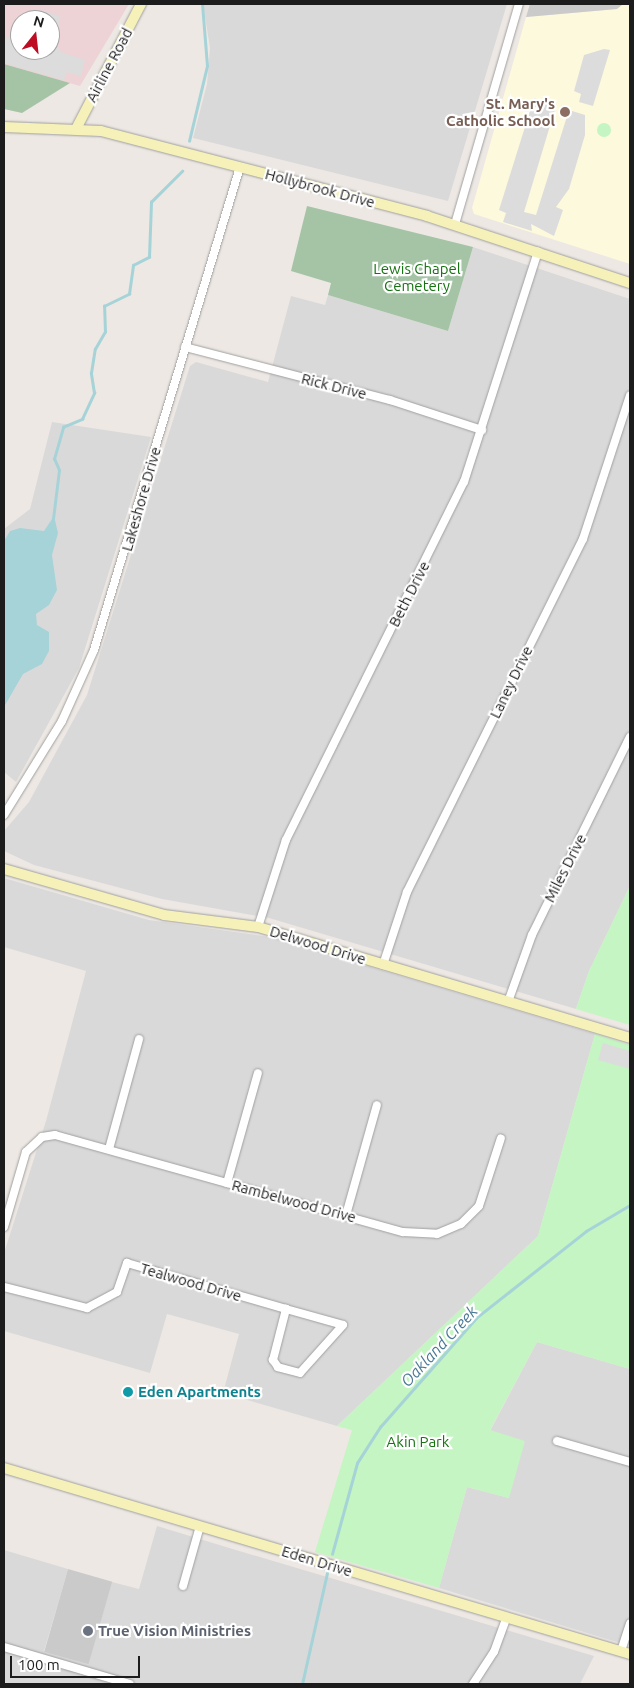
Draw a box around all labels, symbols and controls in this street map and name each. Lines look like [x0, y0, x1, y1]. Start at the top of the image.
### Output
north arrow [10, 10, 60, 60]
text: N [32, 12, 46, 31]
street label: Airline Road [82, 25, 136, 105]
place label: St. Mary's Catholic School [446, 94, 555, 129]
marker: St. Mary's Catholic School [559, 106, 571, 118]
street label: Hollybrook Drive [263, 165, 377, 211]
park label: Lewis Chapel Cemetery [373, 259, 461, 294]
street label: Rick Drive [300, 369, 368, 403]
street label: Lakeshore Drive [118, 445, 164, 553]
street label: Beth Drive [385, 558, 433, 630]
street label: Laney Drive [486, 643, 536, 721]
street label: Miles Drive [540, 831, 590, 905]
street label: Delwood Drive [268, 922, 368, 968]
street label: Rambelwood Drive [230, 1176, 358, 1226]
street label: Tealwood Drive [138, 1259, 244, 1305]
water label: Oakland Creek [397, 1302, 481, 1390]
place label: Eden Apartments [138, 1383, 261, 1401]
marker: Eden Apartments [122, 1386, 134, 1398]
park label: Akin Park [387, 1433, 449, 1451]
street label: Eden Drive [280, 1542, 354, 1580]
place label: True Vision Ministries [98, 1622, 251, 1640]
marker: True Vision Ministries [82, 1625, 94, 1637]
scale bar [12, 1646, 142, 1678]
text: 100 m [18, 1656, 60, 1673]

